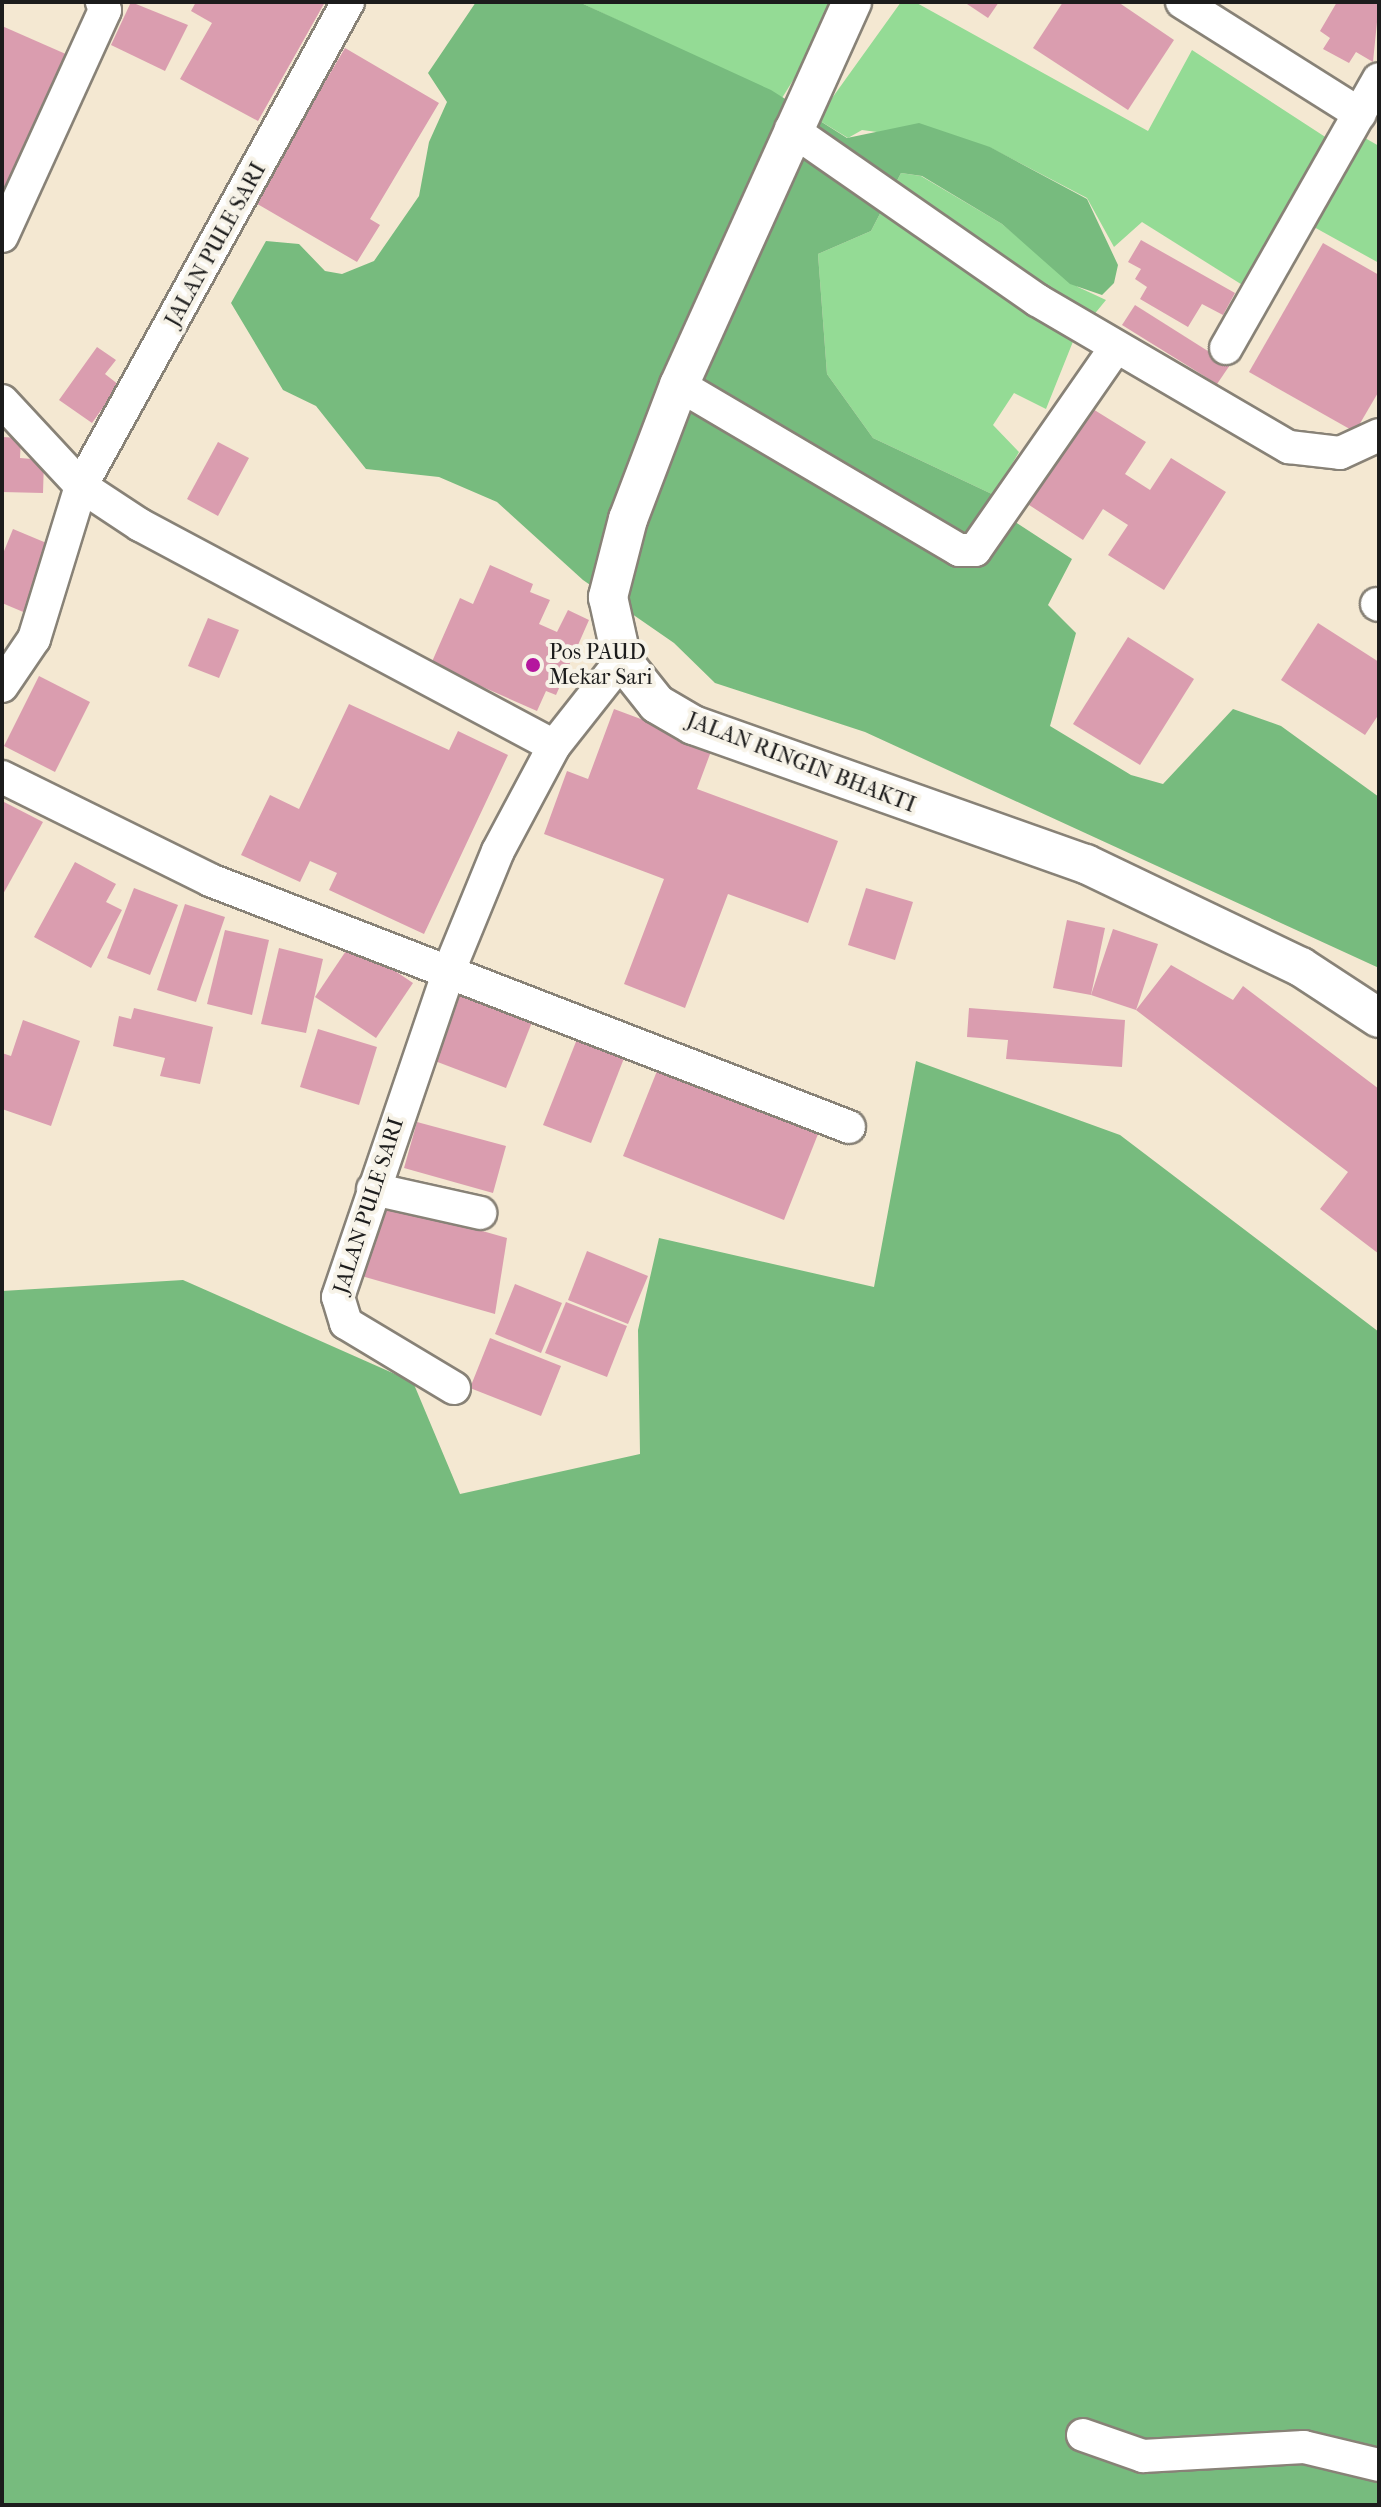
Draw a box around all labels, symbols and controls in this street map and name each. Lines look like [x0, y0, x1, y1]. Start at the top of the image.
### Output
street label: JALAN PULE SARI [160, 158, 272, 332]
place label: Pos PAUD Mekar Sari [549, 639, 653, 690]
marker: Pos PAUD Mekar Sari [524, 656, 542, 674]
street label: JALAN RINGIN BHAKTI [683, 707, 919, 819]
street label: JALAN PULE SARI [328, 1115, 410, 1297]

